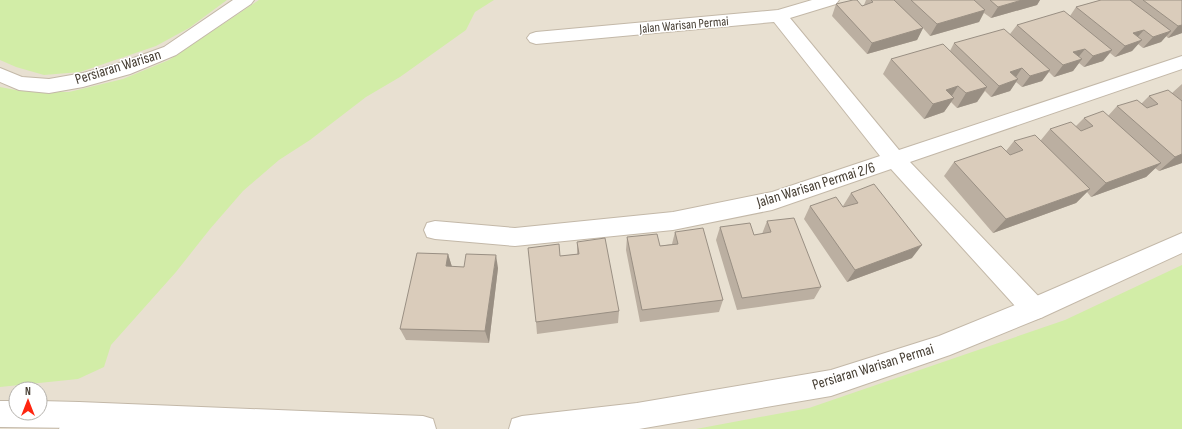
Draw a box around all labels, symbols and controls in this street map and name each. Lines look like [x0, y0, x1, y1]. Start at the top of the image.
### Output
street label: Jalan Warisan Permai [638, 13, 729, 37]
street label: Persiaran Warisan [73, 45, 163, 89]
street label: Jalan Warisan Permai 2/6 [753, 158, 878, 212]
street label: Persiaran Warisan Permai [810, 339, 936, 395]
north arrow [8, 381, 48, 421]
text: N [25, 385, 31, 398]

